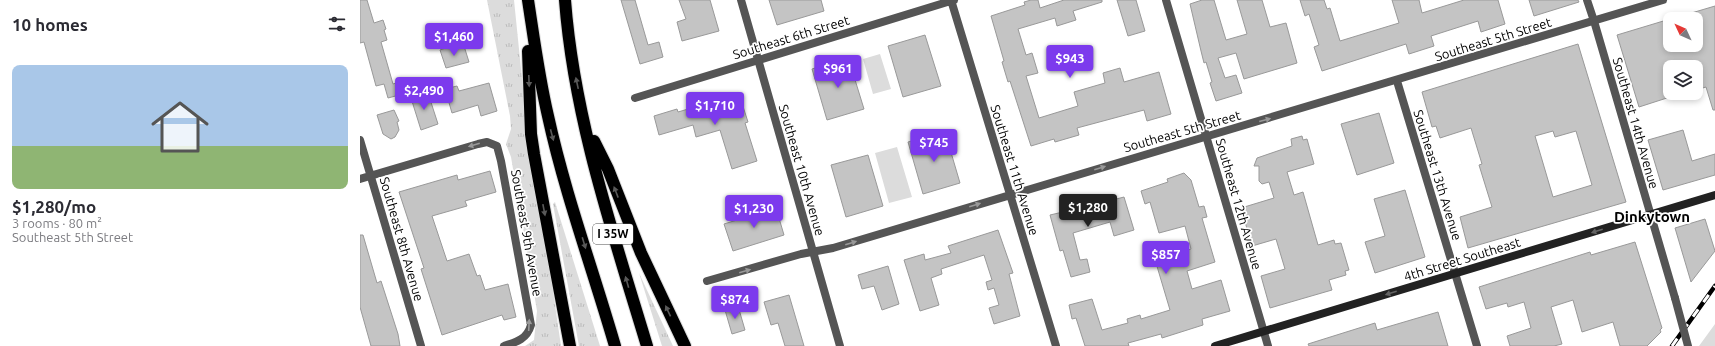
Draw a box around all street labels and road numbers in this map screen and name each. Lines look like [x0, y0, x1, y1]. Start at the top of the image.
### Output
street label: Southeast 6th Street [731, 13, 851, 61]
street label: Southeast 5th Street [1433, 15, 1553, 63]
street label: Southeast 14th Avenue [1611, 56, 1661, 190]
street label: Southeast 10th Avenue [777, 103, 827, 237]
street label: Southeast 11th Avenue [988, 103, 1042, 237]
street label: Southeast 5th Street [1122, 108, 1242, 154]
street label: Southeast 13th Avenue [1411, 108, 1465, 242]
street label: Southeast 12th Avenue [1214, 137, 1264, 271]
street label: Southeast 9th Avenue [509, 168, 545, 298]
street label: Southeast 8th Avenue [378, 175, 426, 303]
road number: I 35W [593, 224, 633, 244]
street label: 4th Street Southeast [1402, 235, 1522, 283]

